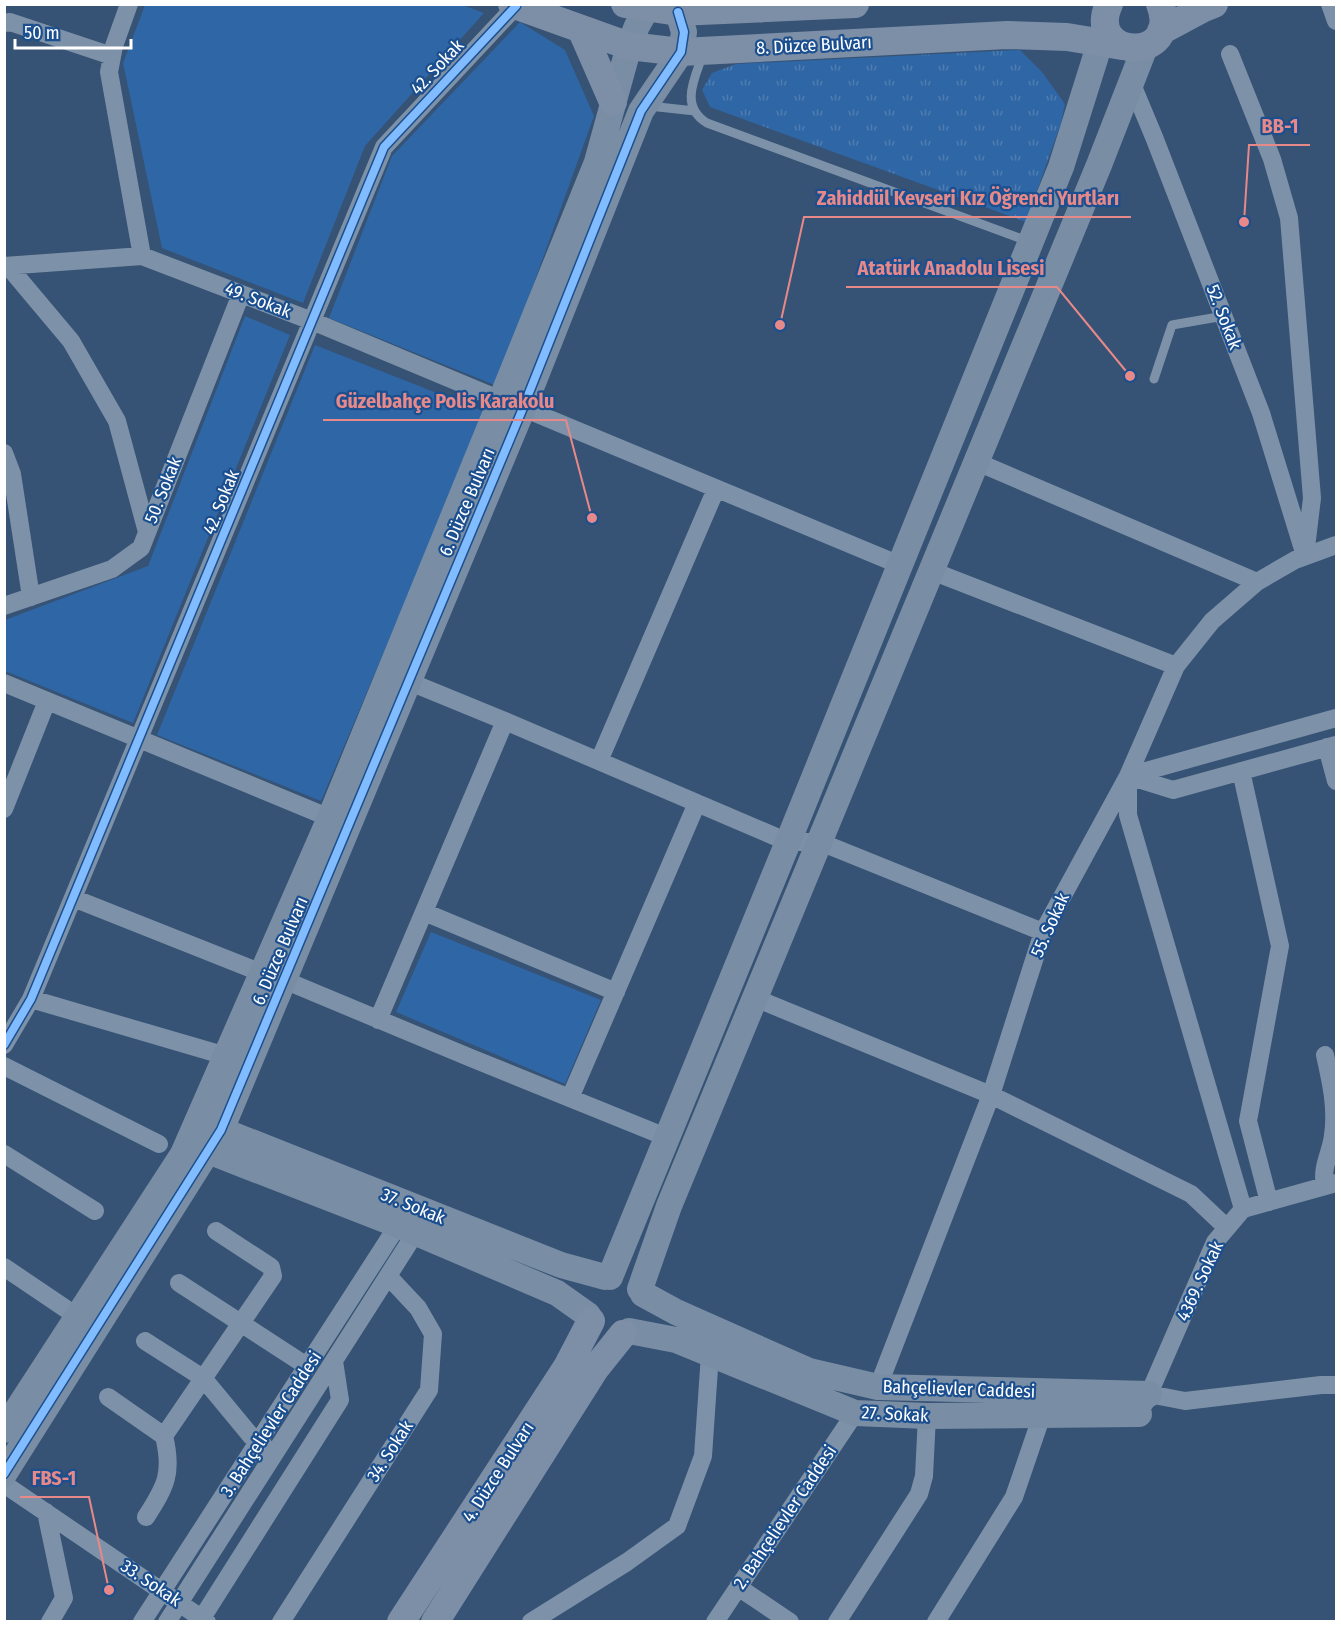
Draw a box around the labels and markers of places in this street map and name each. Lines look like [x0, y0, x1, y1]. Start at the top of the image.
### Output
callout: BB-1 [1249, 107, 1310, 145]
callout: Zahiddül Kevseri Kız Öğrenci Yurtları [804, 179, 1131, 217]
callout: Atatürk Anadolu Lisesi [846, 249, 1057, 287]
callout: Güzelbahçe Polis Karakolu [323, 382, 566, 420]
callout: FBS-1 [20, 1459, 89, 1497]

